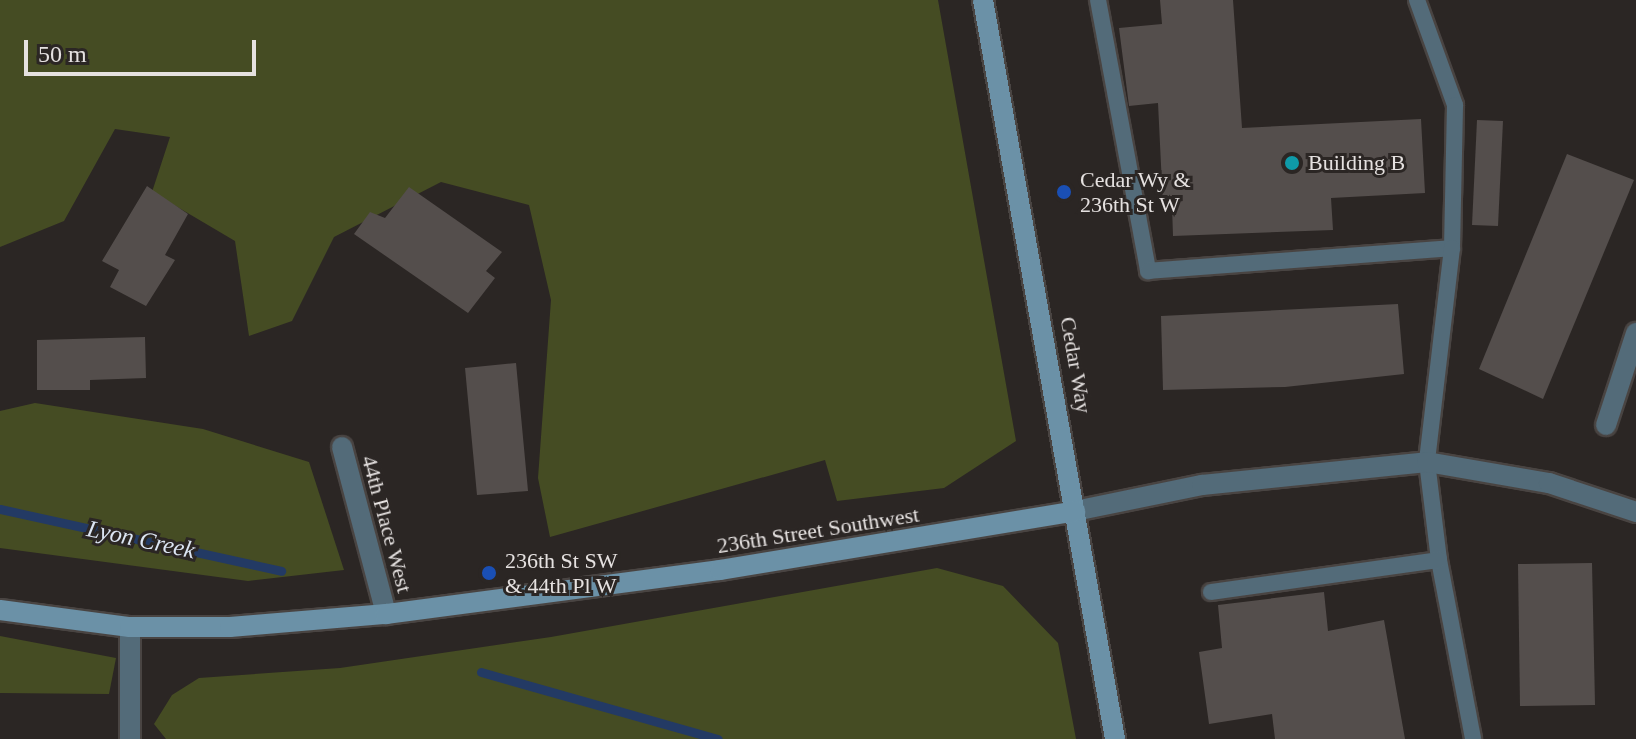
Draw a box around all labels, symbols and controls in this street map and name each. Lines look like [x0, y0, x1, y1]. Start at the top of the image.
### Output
scale bar [28, 24, 260, 74]
text: 50 m [38, 41, 87, 67]
place label: Building B [1308, 150, 1405, 176]
marker: Building B [1283, 154, 1301, 172]
place label: Cedar Wy & 236th St W [1080, 166, 1191, 218]
marker: Cedar Wy & 236th St W [1055, 183, 1073, 201]
street label: Cedar Way [1055, 315, 1097, 415]
street label: 44th Place West [356, 452, 418, 596]
street label: 236th Street Southwest [715, 501, 921, 559]
water label: Lyon Creek [84, 515, 198, 565]
place label: 236th St SW & 44th Pl W [505, 547, 617, 598]
marker: 236th St SW & 44th Pl W [480, 564, 498, 582]

